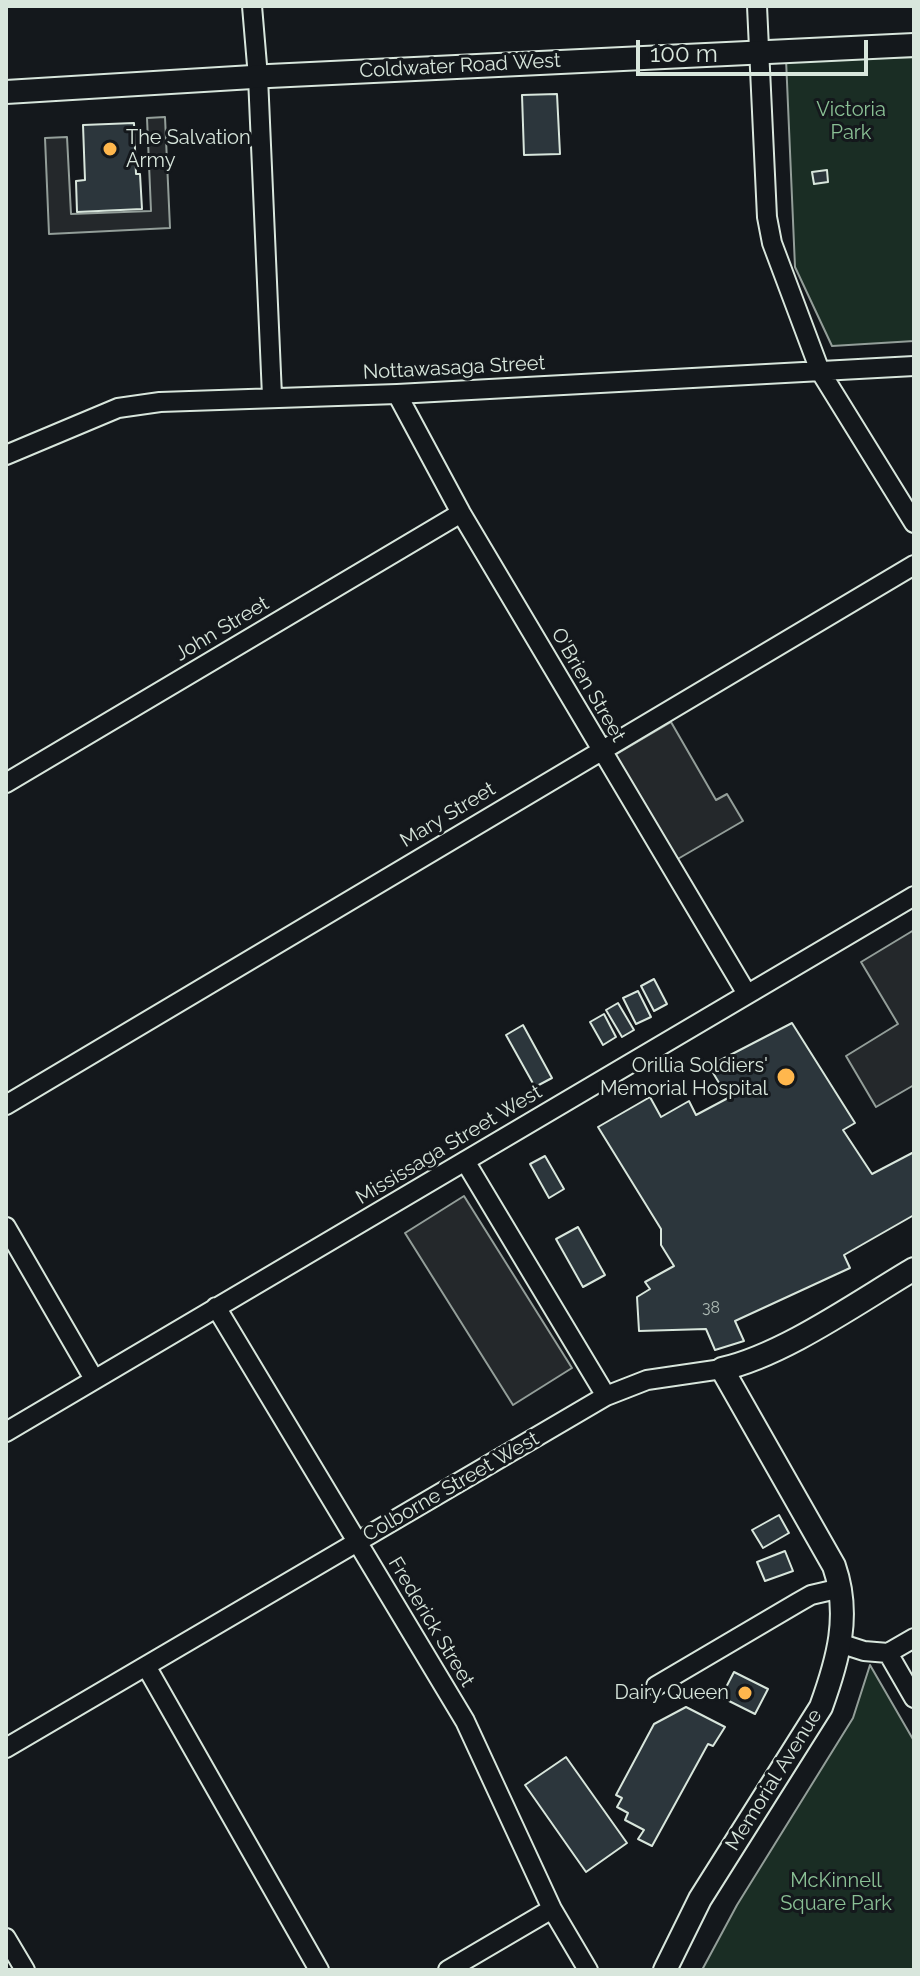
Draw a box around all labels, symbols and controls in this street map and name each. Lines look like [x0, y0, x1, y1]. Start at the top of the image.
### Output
scale bar [640, 24, 872, 74]
text: 100 m [650, 39, 718, 68]
street label: Coldwater Road West [359, 49, 561, 83]
park label: Victoria Park [816, 98, 886, 145]
place label: The Salvation Army [126, 126, 251, 173]
marker: The Salvation Army [101, 140, 119, 158]
street label: Nottawasaga Street [362, 351, 546, 385]
street label: John Street [171, 592, 273, 666]
street label: O'Brien Street [546, 624, 630, 746]
street label: Mary Street [396, 777, 500, 853]
place label: Orillia Soldiers' Memorial Hospital [600, 1054, 768, 1101]
marker: Orillia Soldiers' Memorial Hospital [775, 1066, 797, 1088]
street label: Mississaga Street West [352, 1080, 546, 1210]
house number: 38 [702, 1298, 720, 1318]
street label: Colborne Street West [359, 1427, 543, 1547]
street label: Frederick Street [383, 1553, 479, 1691]
place label: Dairy Queen [615, 1681, 729, 1705]
marker: Dairy Queen [736, 1684, 754, 1702]
street label: Memorial Avenue [721, 1705, 827, 1855]
park label: McKinnell Square Park [780, 1869, 892, 1916]

